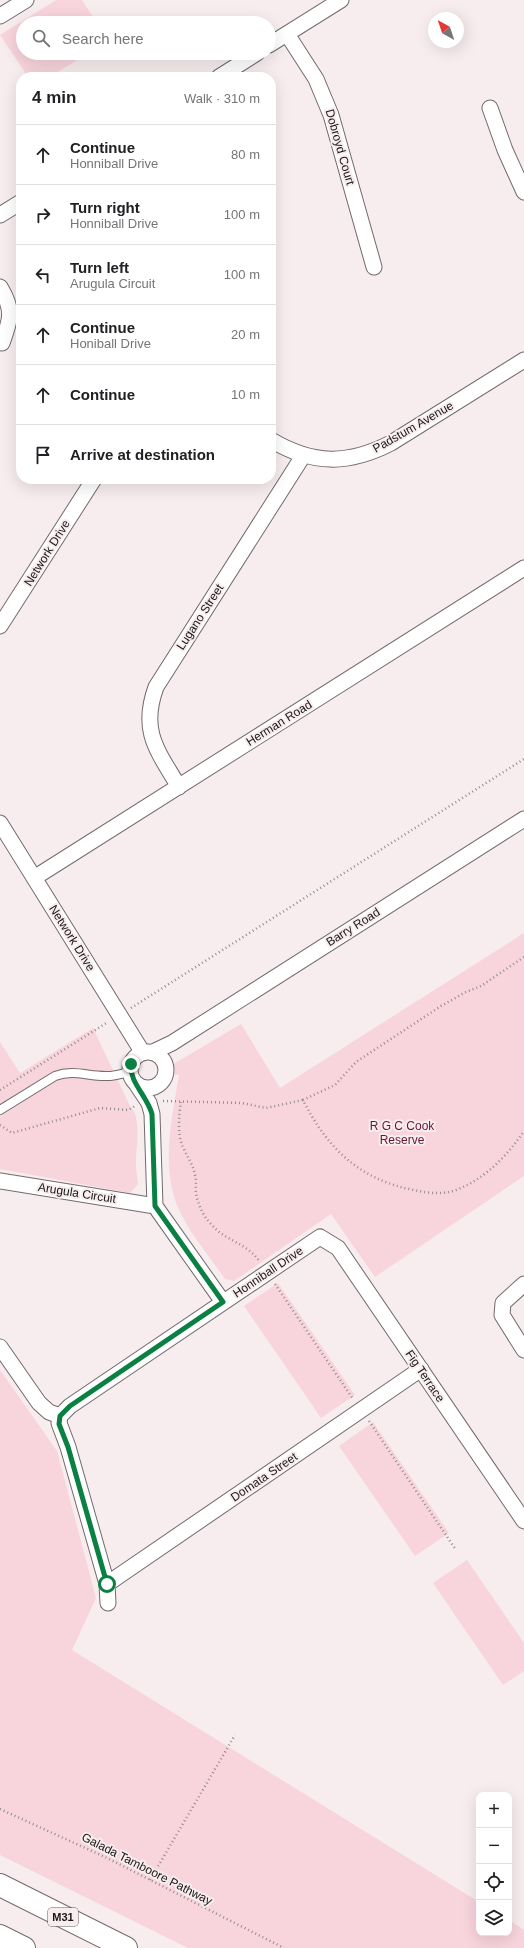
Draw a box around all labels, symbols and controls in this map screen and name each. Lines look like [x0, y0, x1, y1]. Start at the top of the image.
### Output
north arrow [428, 12, 464, 48]
search box [16, 16, 276, 60]
icon: search [30, 27, 52, 49]
text: Search here [62, 30, 144, 47]
text: 4 min [32, 88, 76, 107]
text: Walk · 310 m [184, 91, 260, 106]
street label: Dobroyd Court [323, 108, 358, 187]
text: Continue [70, 139, 135, 156]
icon: ahead [32, 144, 54, 166]
text: 80 m [231, 147, 260, 162]
text: Honniball Drive [70, 156, 158, 171]
text: Turn right [70, 199, 140, 216]
icon: right [32, 204, 54, 226]
text: 100 m [224, 207, 260, 222]
text: Honniball Drive [70, 216, 158, 231]
text: Turn left [70, 259, 129, 276]
icon: left [32, 264, 54, 286]
text: 100 m [224, 267, 260, 282]
text: Arugula Circuit [70, 276, 155, 291]
text: Continue [70, 319, 135, 336]
icon: ahead [32, 324, 54, 346]
text: 20 m [231, 327, 260, 342]
text: Honiball Drive [70, 336, 151, 351]
icon: ahead [32, 384, 54, 406]
text: Continue [70, 386, 135, 403]
text: 10 m [231, 387, 260, 402]
street label: Padstum Avenue [370, 398, 456, 456]
icon: arrive [32, 444, 54, 466]
text: Arrive at destination [70, 446, 215, 463]
street label: Network Drive [21, 517, 73, 589]
street label: Lugano Street [174, 581, 227, 652]
street label: Herman Road [244, 697, 314, 749]
street label: Network Drive [46, 902, 98, 974]
street label: Barry Road [324, 905, 382, 949]
route end [122, 1055, 140, 1073]
park label: R G C Cook Reserve [370, 1119, 435, 1147]
street label: Arugula Circuit [37, 1180, 118, 1206]
street label: Honniball Drive [230, 1243, 306, 1301]
street label: Fig Terrace [402, 1347, 448, 1405]
street label: Domata Street [228, 1449, 301, 1504]
route start [98, 1575, 116, 1593]
map controls [476, 1792, 512, 1936]
button: + [476, 1792, 512, 1828]
button: − [476, 1828, 512, 1864]
street label: Galada Tamboore Pathway [79, 1830, 215, 1908]
button: locate [476, 1864, 512, 1900]
button: layers [476, 1900, 512, 1936]
road number: M31 [48, 1908, 78, 1926]

